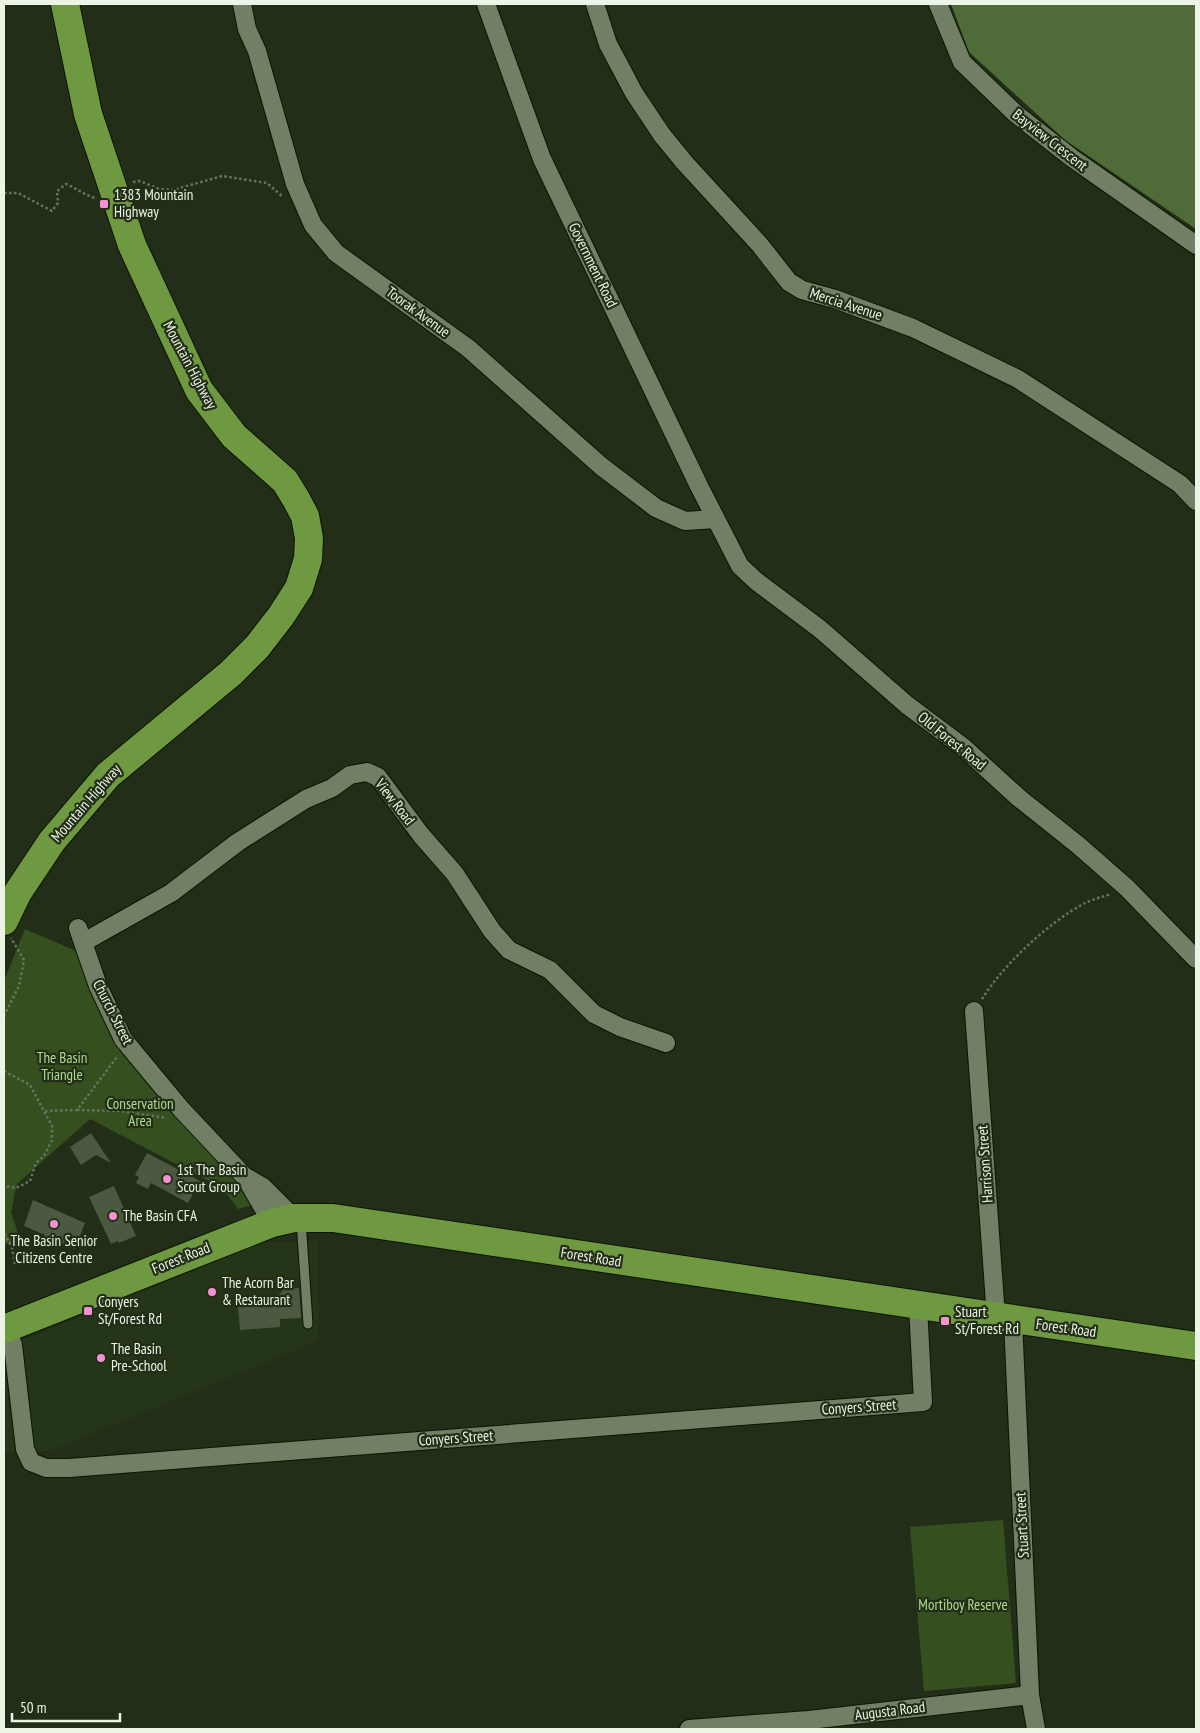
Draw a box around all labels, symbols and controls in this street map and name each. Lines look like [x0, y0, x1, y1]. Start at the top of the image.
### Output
street label: Bayview Crescent [1009, 104, 1092, 175]
place label: 1383 Mountain Highway [114, 185, 193, 221]
marker: 1383 Mountain Highway [98, 198, 110, 210]
street label: Government Road [565, 219, 622, 310]
street label: Toorak Avenue [383, 282, 454, 341]
street label: Mercia Avenue [807, 283, 885, 324]
street label: Mountain Highway [159, 317, 222, 412]
street label: Old Forest Road [914, 707, 990, 774]
street label: Mountain Highway [47, 760, 125, 846]
street label: View Road [371, 774, 419, 829]
street label: Church Street [89, 976, 138, 1047]
park label: The Basin Triangle [37, 1048, 87, 1084]
park label: Conservation Area [106, 1094, 174, 1130]
street label: Harrison Street [972, 1125, 997, 1204]
place label: 1st The Basin Scout Group [177, 1160, 246, 1196]
marker: 1st The Basin Scout Group [161, 1173, 173, 1185]
place label: The Basin CFA [123, 1206, 198, 1225]
marker: The Basin CFA [107, 1210, 119, 1222]
marker: The Basin Senior Citizens Centre [48, 1218, 60, 1230]
place label: The Basin Senior Citizens Centre [11, 1231, 98, 1267]
street label: Forest Road [149, 1237, 213, 1278]
street label: Forest Road [559, 1242, 623, 1271]
place label: The Acorn Bar & Restaurant [222, 1273, 295, 1309]
marker: The Acorn Bar & Restaurant [206, 1286, 218, 1298]
place label: Conyers St/Forest Rd [98, 1292, 162, 1328]
place label: Stuart St/Forest Rd [955, 1302, 1019, 1338]
marker: Conyers St/Forest Rd [82, 1305, 94, 1317]
street label: Forest Road [1035, 1314, 1098, 1341]
marker: Stuart St/Forest Rd [939, 1315, 951, 1327]
place label: The Basin Pre-School [111, 1339, 167, 1375]
marker: The Basin Pre-School [95, 1352, 107, 1364]
street label: Conyers Street [821, 1394, 897, 1419]
street label: Conyers Street [418, 1425, 494, 1450]
street label: Stuart Street [1010, 1492, 1033, 1558]
park label: Mortiboy Reserve [918, 1595, 1008, 1614]
scale bar [12, 1690, 120, 1722]
street label: Augusta Road [854, 1697, 926, 1724]
text: 50 m [20, 1698, 46, 1717]

